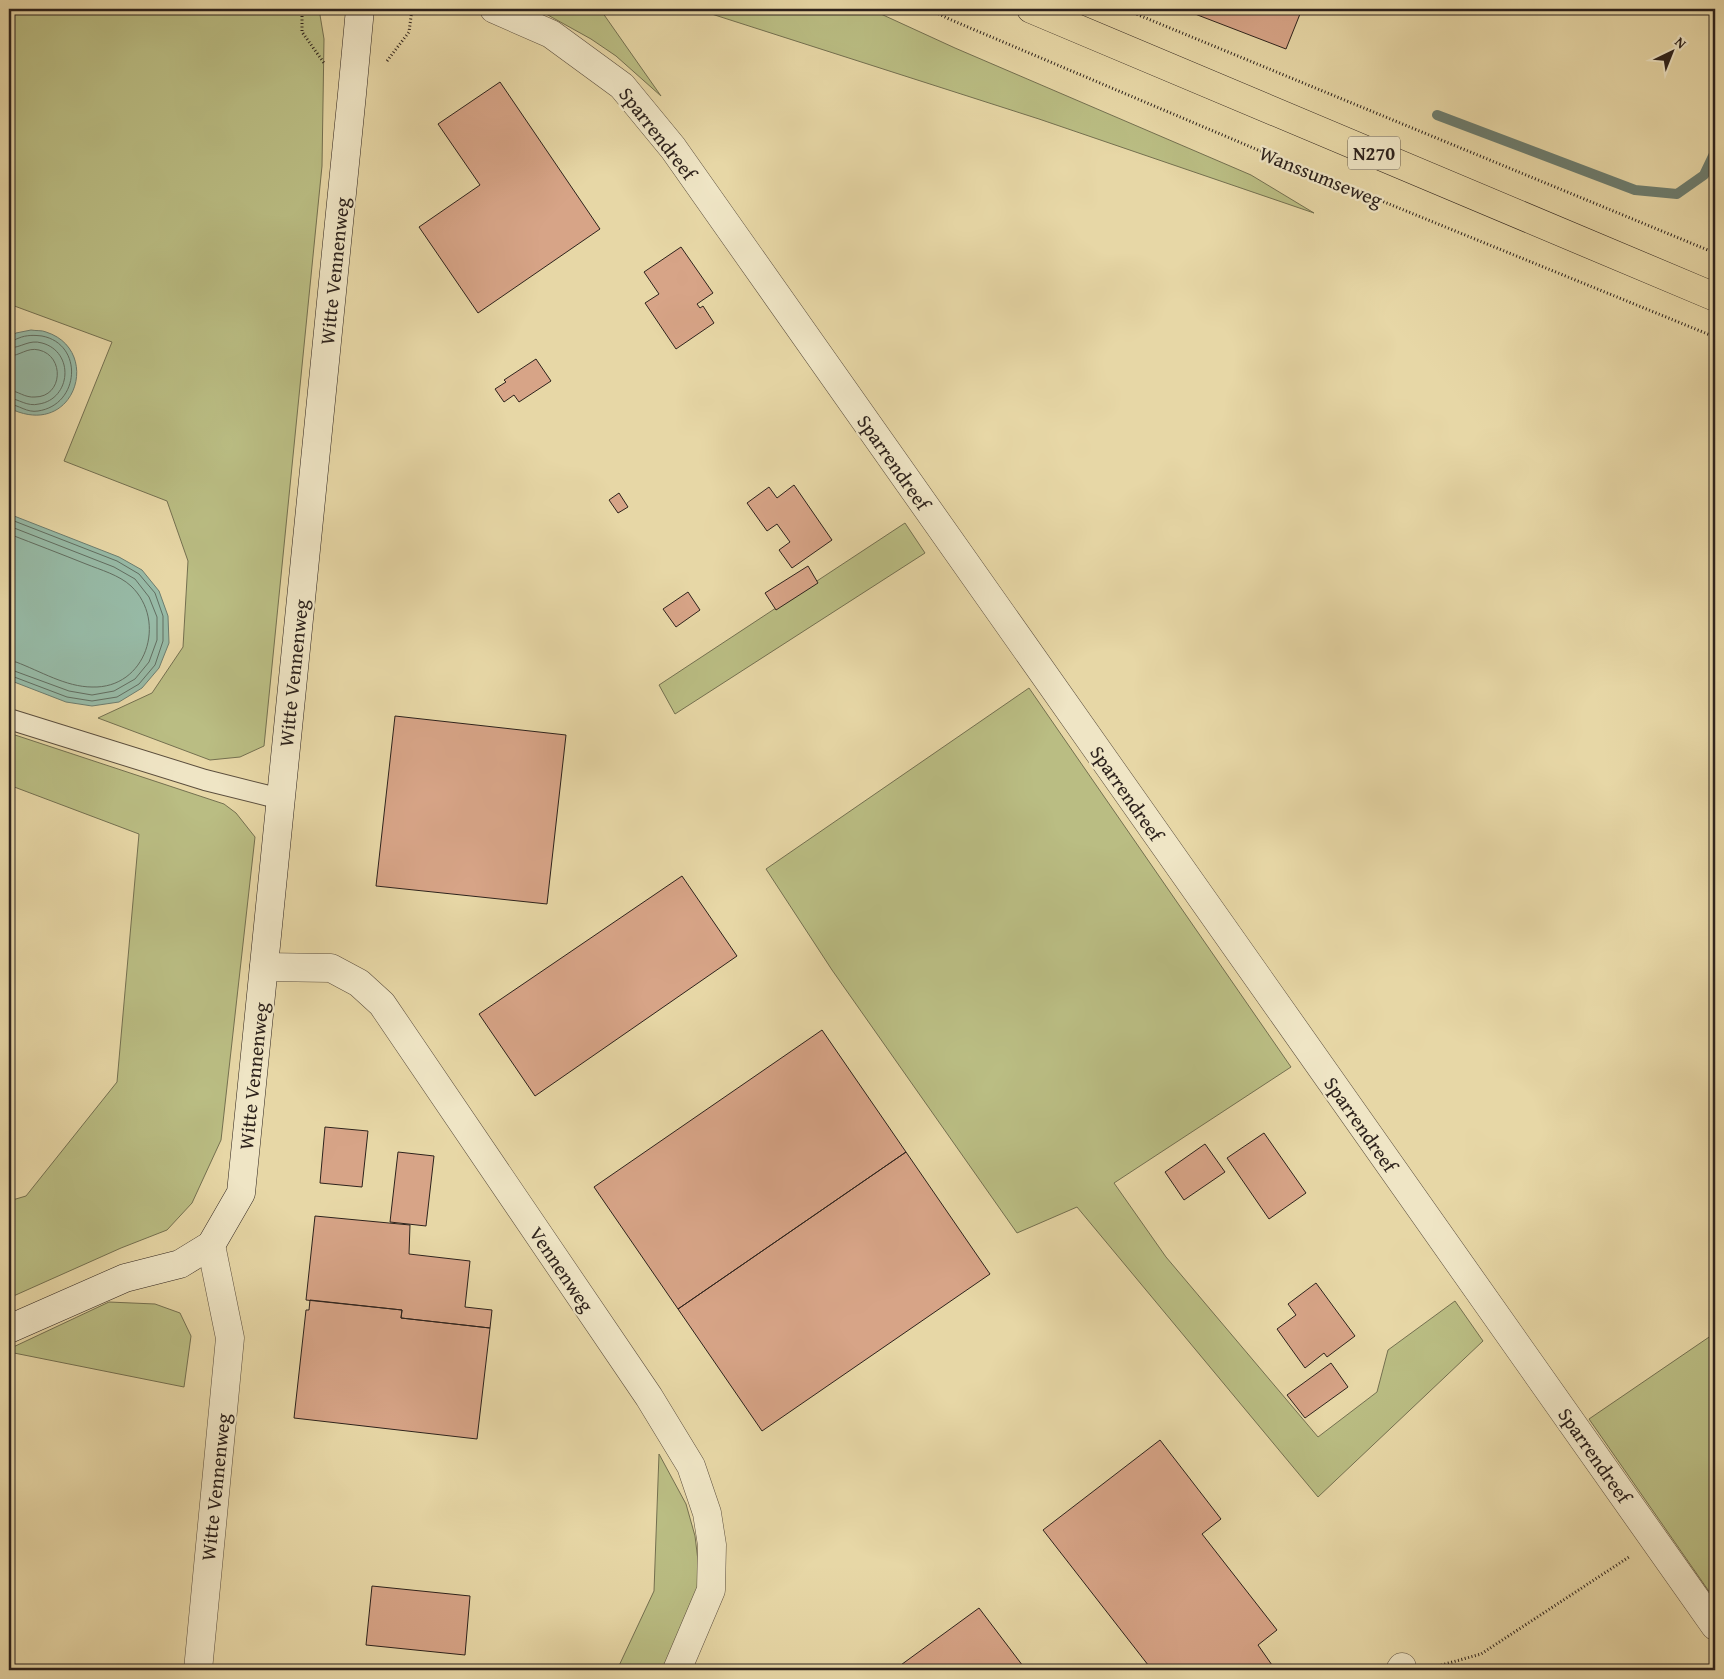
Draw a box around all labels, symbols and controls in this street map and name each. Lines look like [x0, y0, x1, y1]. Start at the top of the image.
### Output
north arrow [1646, 28, 1696, 78]
text: N [1671, 32, 1692, 53]
street label: Sparrendreef [613, 80, 705, 188]
road number: N270 [1348, 136, 1400, 170]
street label: Wanssumseweg [1255, 138, 1387, 214]
street label: Witte Vennenweg [312, 196, 356, 346]
street label: Sparrendreef [850, 408, 939, 518]
street label: Witte Vennenweg [271, 598, 315, 748]
street label: Sparrendreef [1083, 739, 1172, 849]
street label: Witte Vennenweg [231, 1001, 275, 1151]
street label: Sparrendreef [1317, 1070, 1406, 1180]
street label: Vennenweg [523, 1220, 601, 1318]
street label: Sparrendreef [1551, 1401, 1640, 1511]
street label: Witte Vennenweg [193, 1412, 237, 1562]

